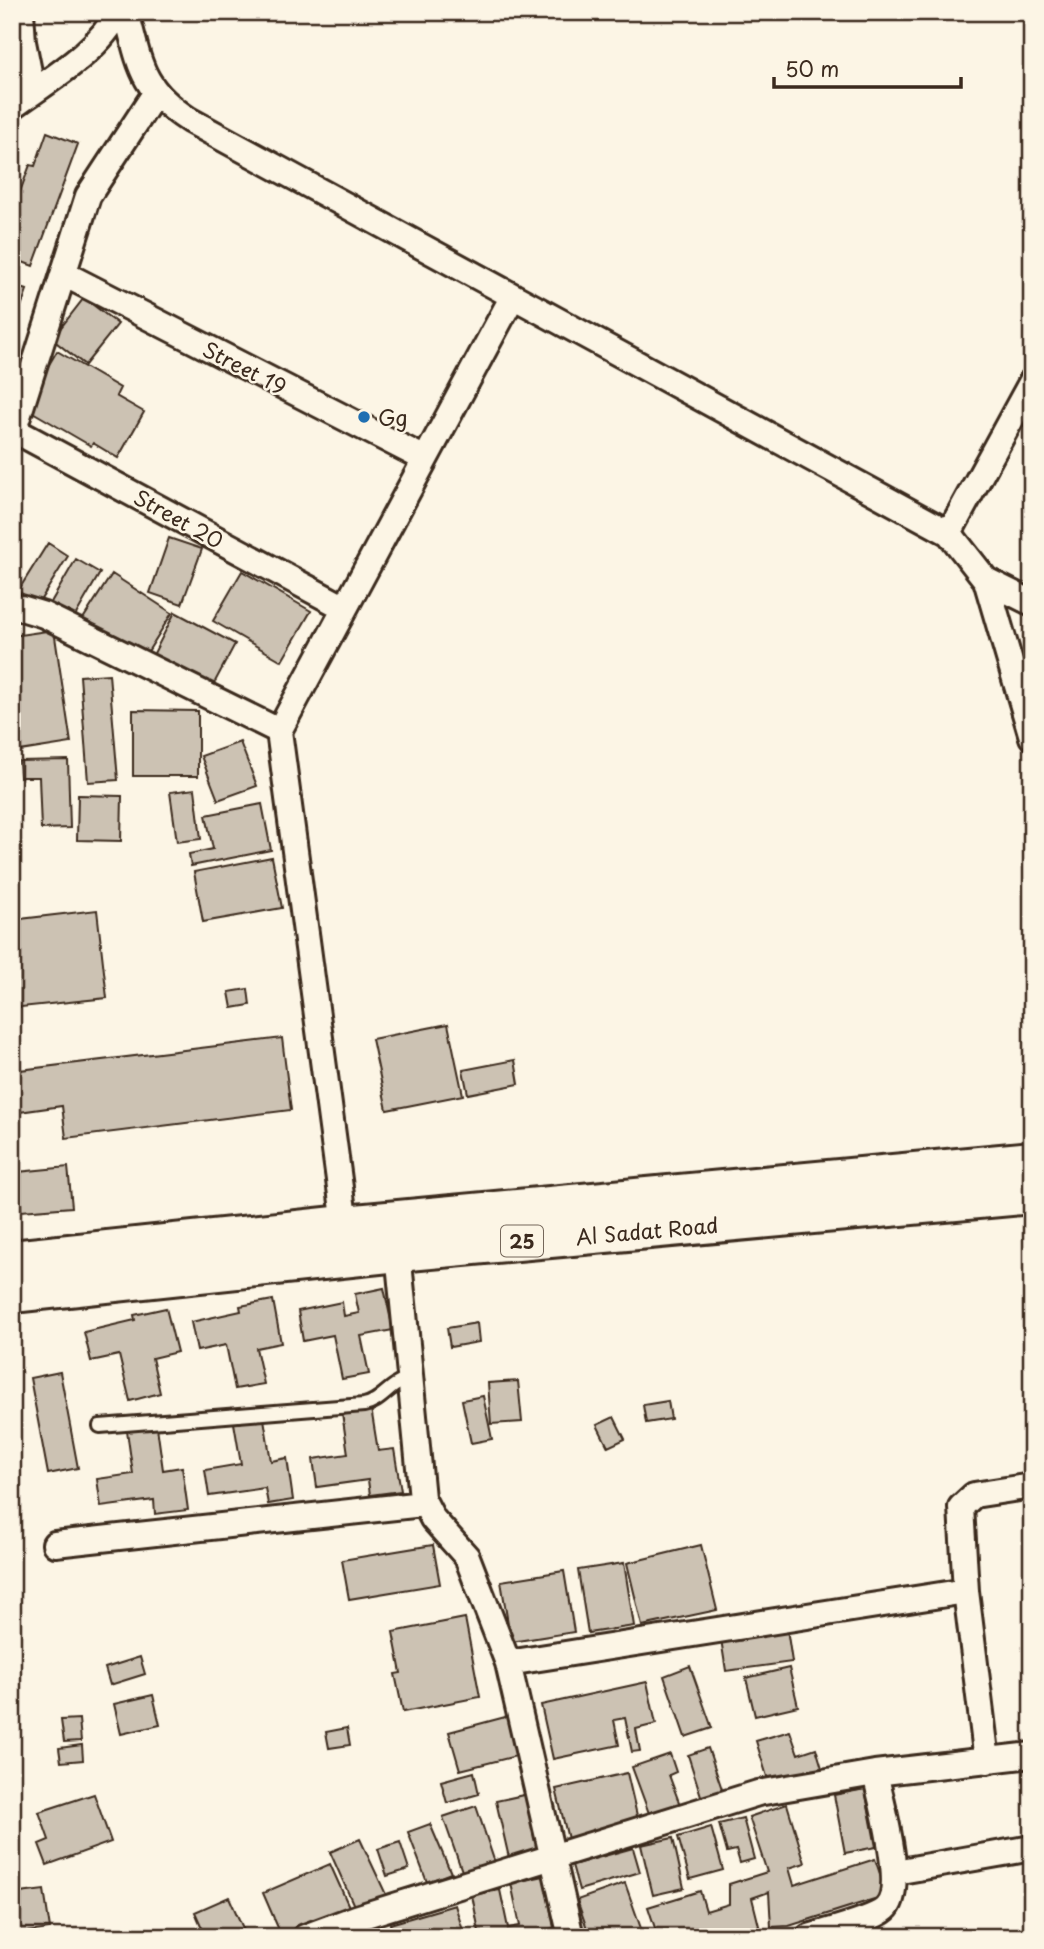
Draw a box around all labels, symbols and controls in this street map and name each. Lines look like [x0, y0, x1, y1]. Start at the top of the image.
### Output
scale bar [774, 46, 962, 90]
text: 50 m [785, 52, 839, 84]
street label: Street 19 [198, 332, 292, 402]
place label: Gg [378, 401, 407, 433]
marker: Gg [356, 409, 372, 425]
street label: Street 20 [128, 480, 230, 556]
street label: Al Sadat Road [574, 1208, 720, 1252]
road number: 25 [501, 1226, 543, 1256]

